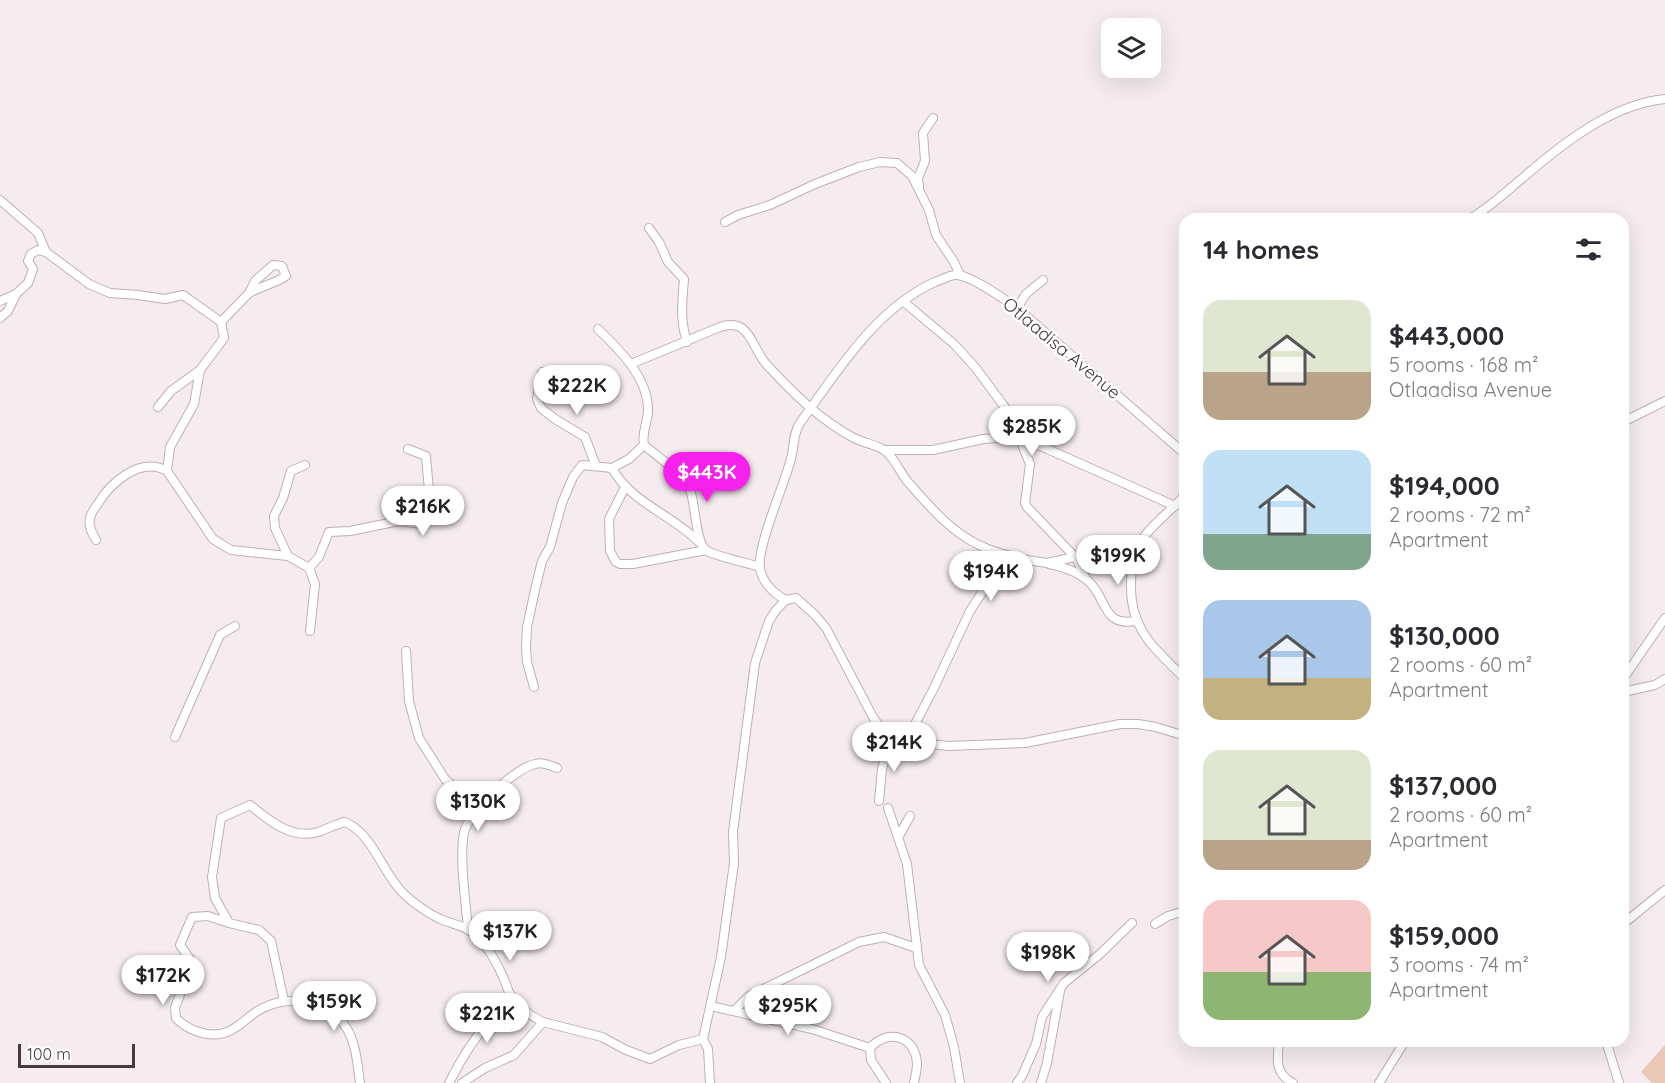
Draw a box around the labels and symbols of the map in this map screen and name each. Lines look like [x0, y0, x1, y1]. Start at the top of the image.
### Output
street label: Otlaadisa Avenue [998, 292, 1126, 404]
pin: $222K [535, 365, 619, 416]
pin: $285K [990, 406, 1074, 457]
pin: $443K [665, 452, 749, 503]
pin: $216K [381, 486, 465, 537]
pin: $199K [1076, 535, 1160, 586]
pin: $194K [949, 551, 1033, 602]
pin: $214K [852, 722, 936, 773]
pin: $130K [436, 781, 520, 832]
pin: $137K [468, 911, 552, 962]
pin: $198K [1006, 932, 1090, 983]
pin: $172K [121, 955, 205, 1006]
pin: $159K [292, 981, 376, 1032]
pin: $295K [746, 985, 830, 1036]
pin: $221K [445, 993, 529, 1044]
scale bar [18, 1041, 135, 1068]

